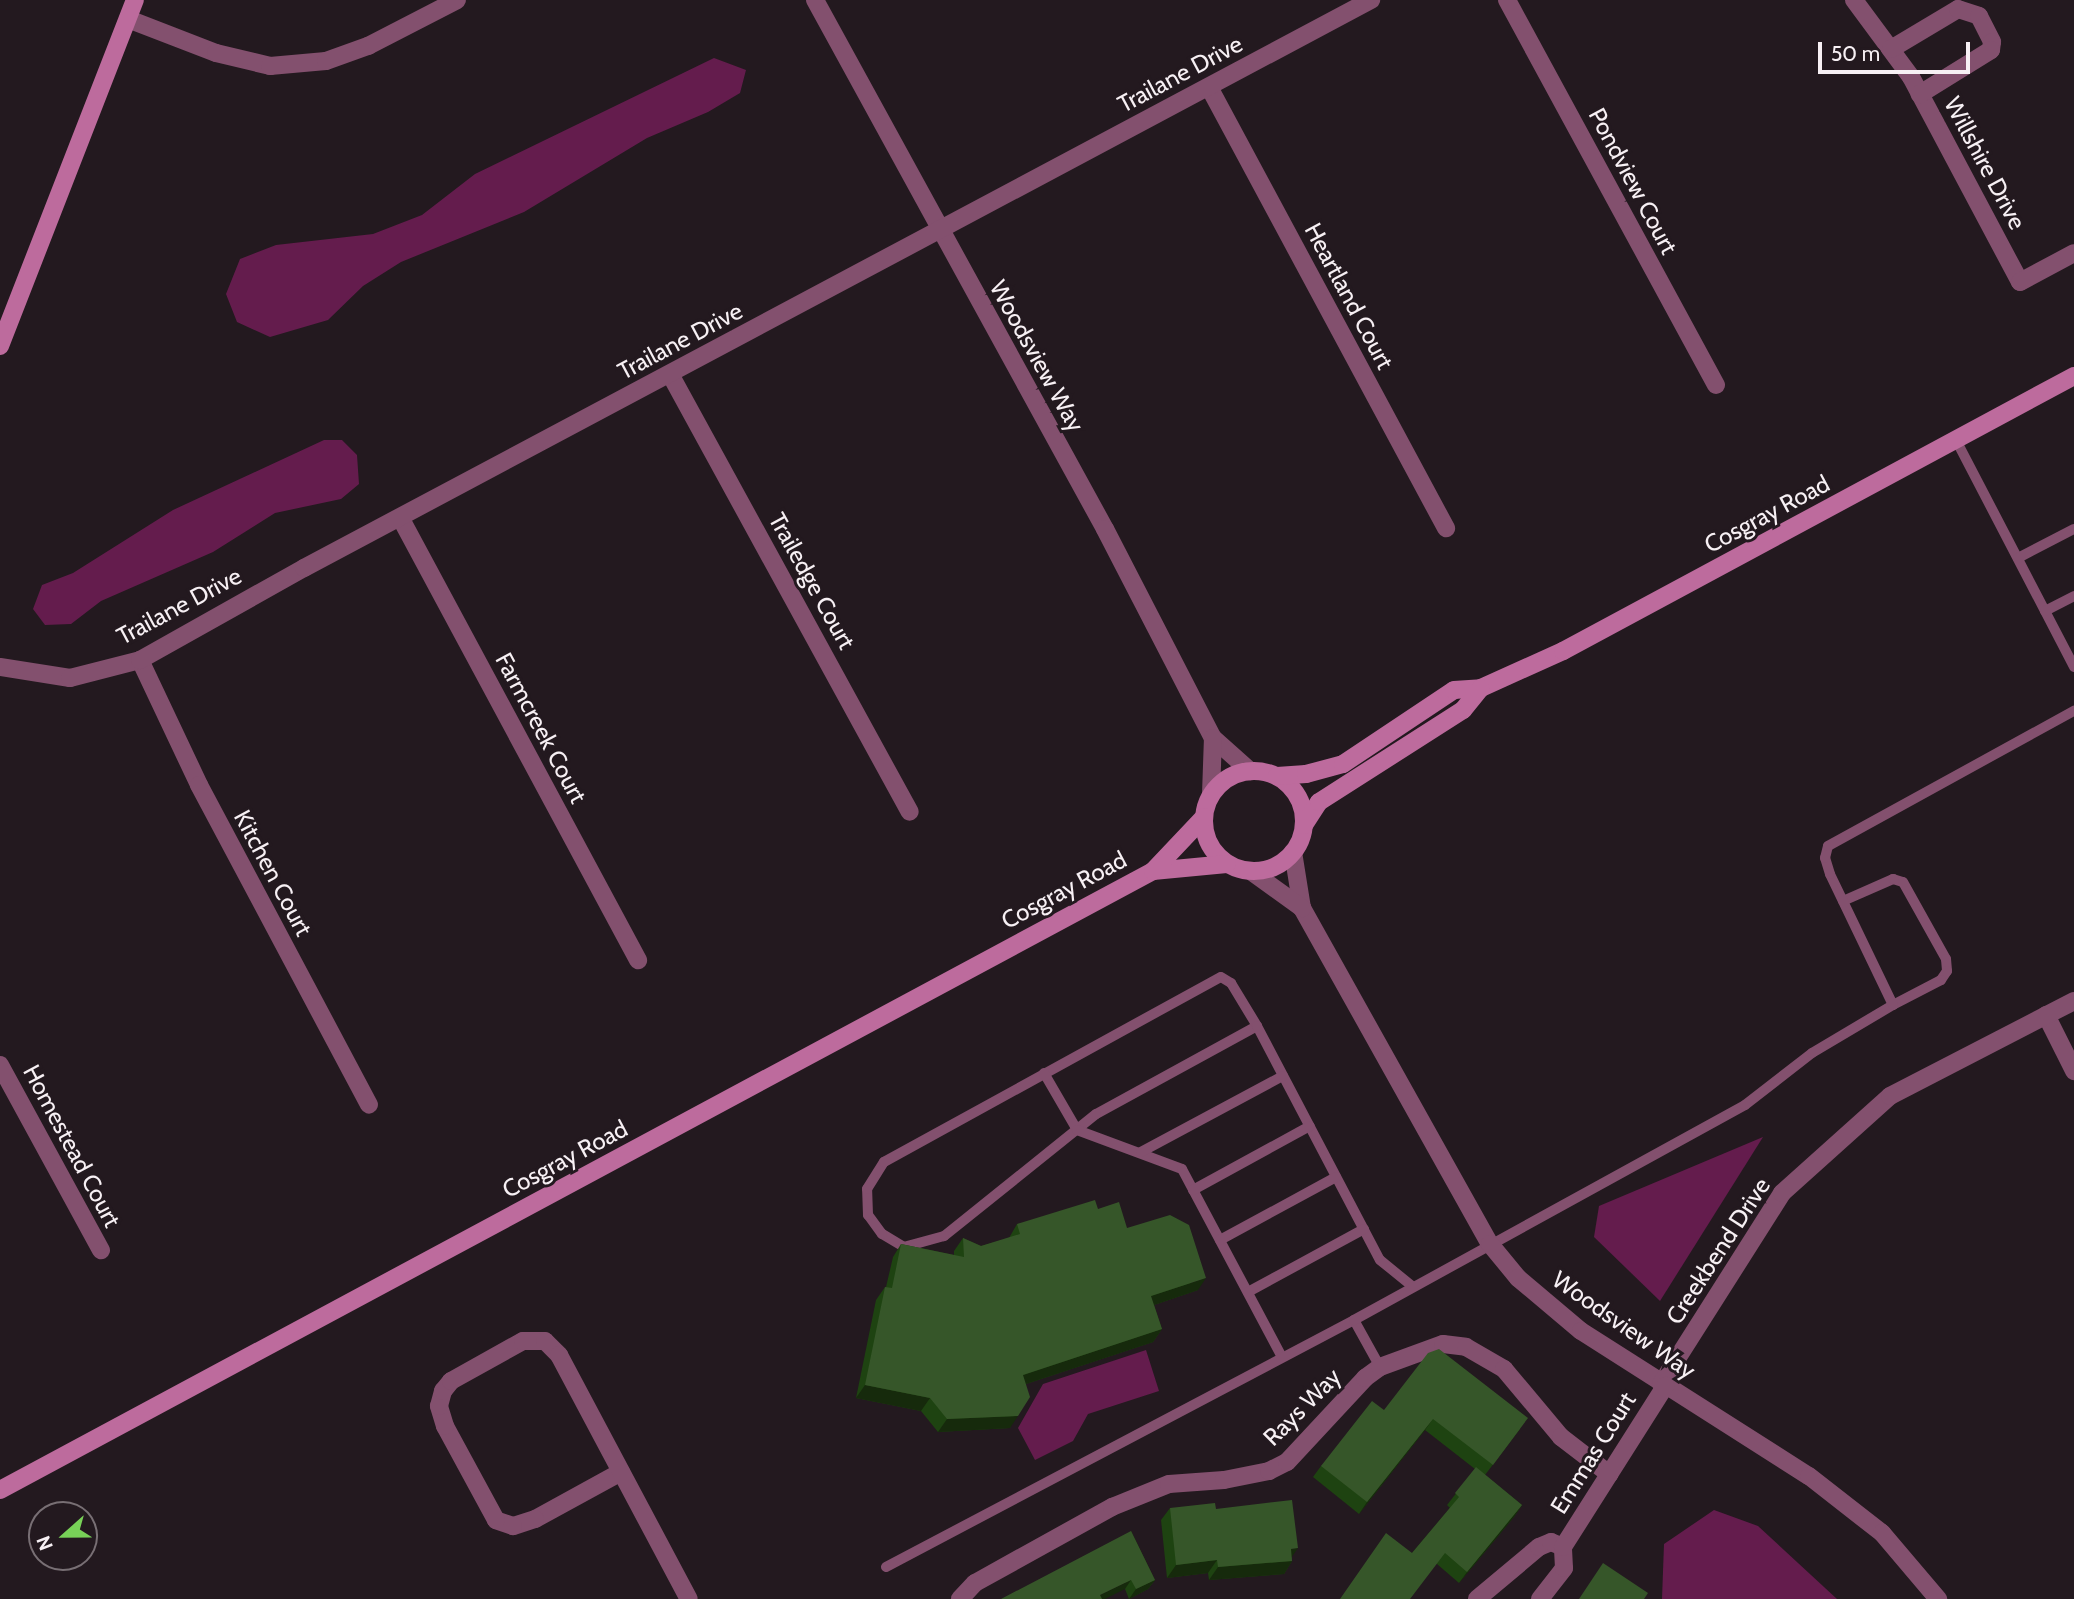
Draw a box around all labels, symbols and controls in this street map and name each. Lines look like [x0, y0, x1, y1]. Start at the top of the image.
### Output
scale bar [1822, 28, 1974, 72]
street label: Trailane Drive [1113, 29, 1247, 119]
text: 50 m [1831, 41, 1880, 66]
street label: Willshire Drive [1938, 92, 2032, 234]
street label: Pondview Court [1582, 103, 1684, 259]
street label: Heartland Court [1298, 218, 1400, 374]
street label: Woodsview Way [984, 275, 1090, 437]
street label: Trailane Drive [613, 296, 747, 386]
street label: Cosgray Road [1700, 469, 1834, 559]
street label: Trailedge Court [763, 508, 861, 654]
street label: Trailane Drive [112, 561, 246, 651]
street label: Farmcreek Court [489, 648, 593, 808]
street label: Kitchen Court [228, 805, 318, 941]
street label: Cosgray Road [997, 845, 1131, 935]
street label: Homestead Court [17, 1060, 127, 1232]
street label: Cosgray Road [498, 1114, 632, 1204]
street label: Creekbend Drive [1660, 1172, 1776, 1330]
street label: Woodsview Way [1547, 1265, 1701, 1385]
street label: Rays Way [1257, 1362, 1347, 1452]
street label: Emmas Court [1544, 1387, 1642, 1519]
north arrow [28, 1501, 98, 1571]
text: N [32, 1533, 58, 1553]

